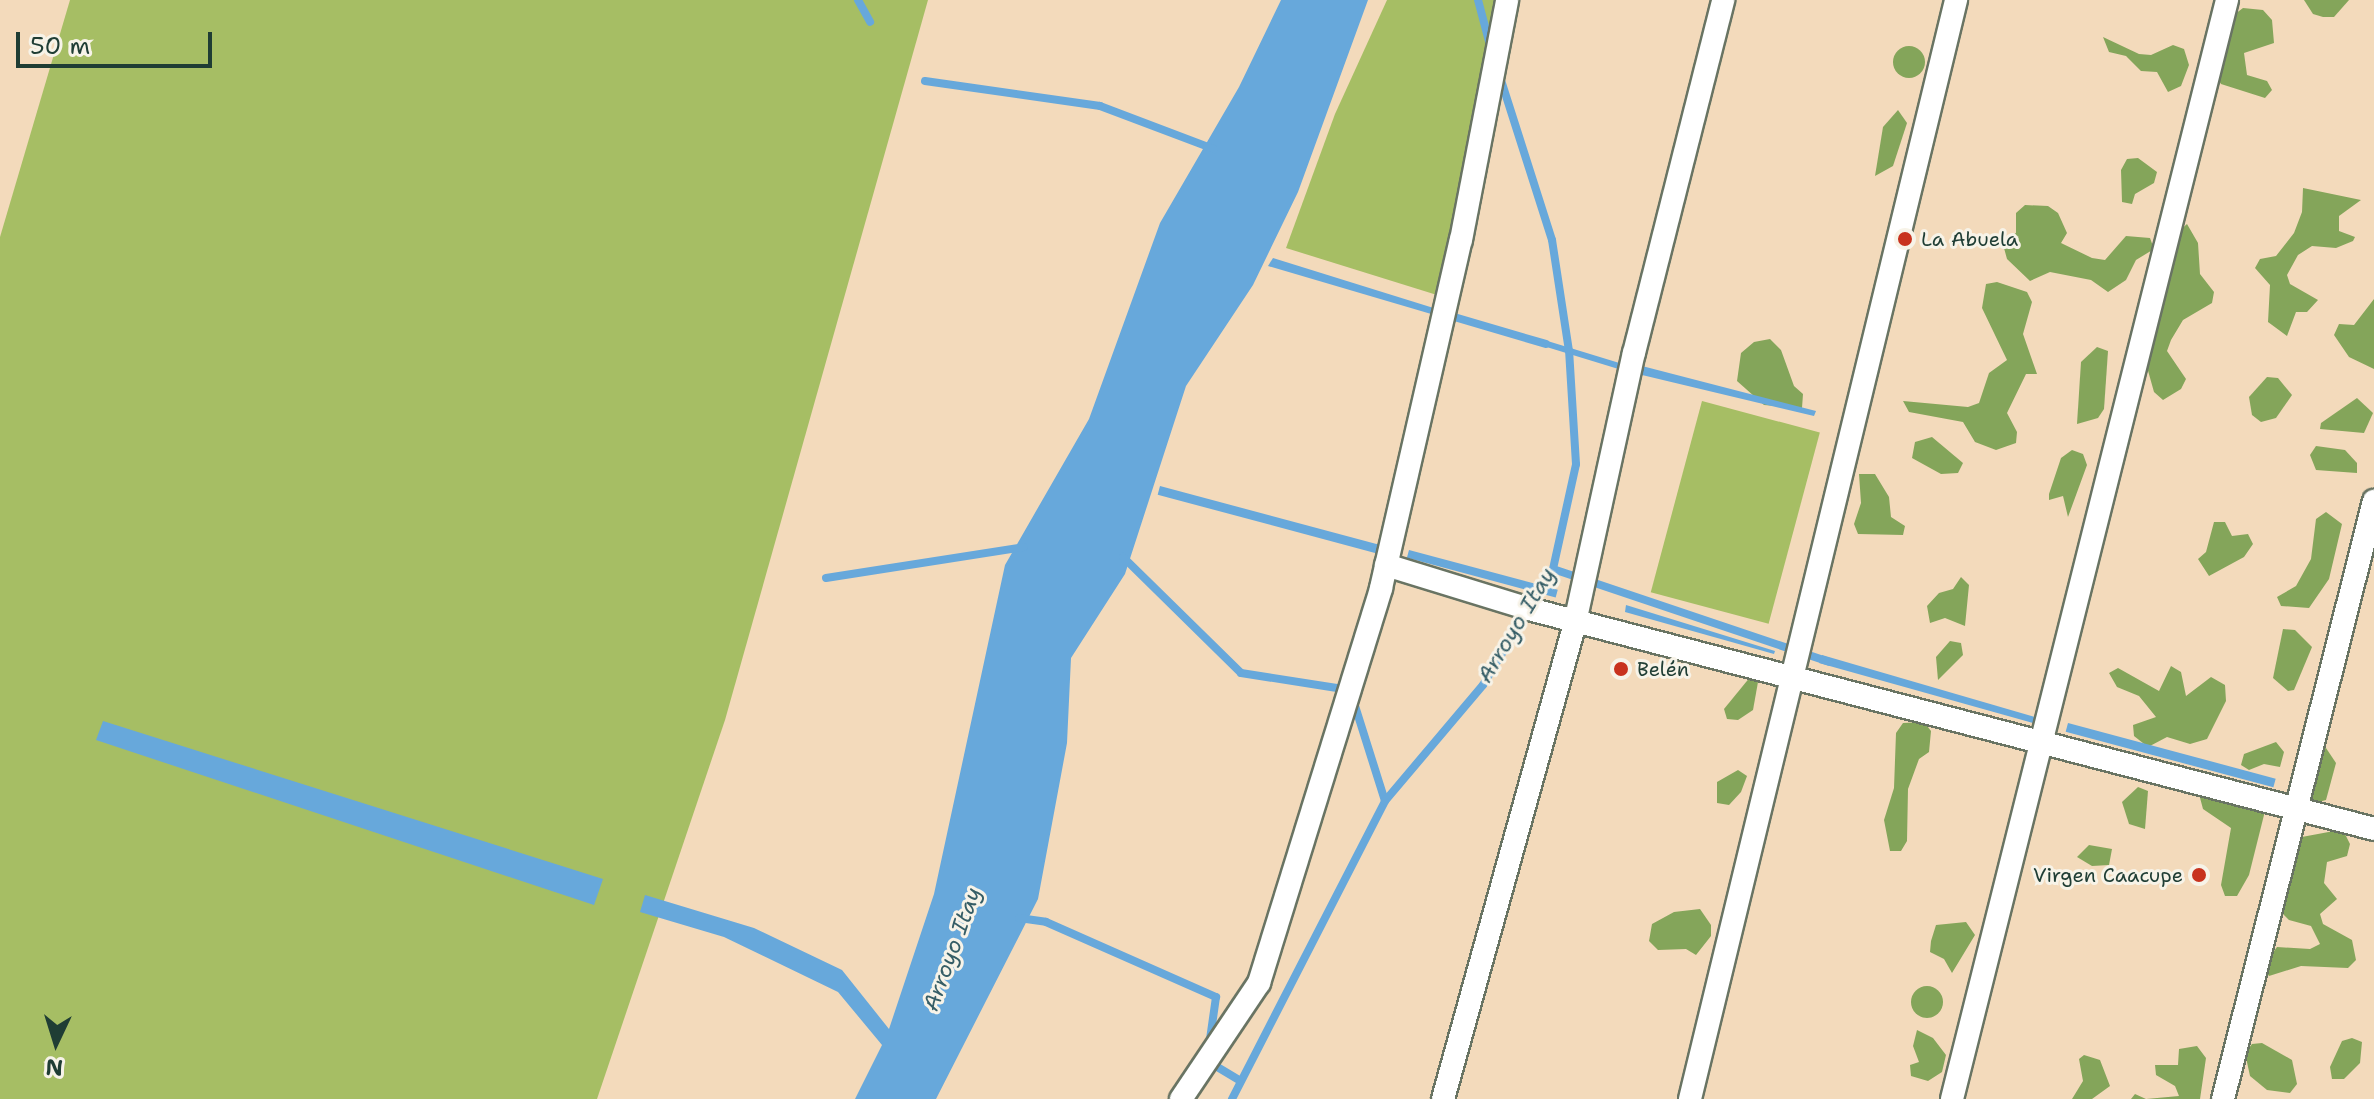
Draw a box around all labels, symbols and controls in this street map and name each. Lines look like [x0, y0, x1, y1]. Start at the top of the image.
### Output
scale bar [20, 16, 216, 66]
text: 50 m [30, 30, 90, 62]
place label: La Abuela [1921, 227, 2018, 251]
marker: La Abuela [1896, 230, 1914, 248]
water label: Arroyo Itay [1471, 563, 1561, 687]
place label: Belén [1637, 657, 1689, 681]
marker: Belén [1612, 660, 1630, 678]
place label: Virgen Caacupe [2033, 863, 2183, 887]
marker: Virgen Caacupe [2190, 866, 2208, 884]
water label: Arroyo Itay [917, 884, 987, 1014]
north arrow [16, 1003, 96, 1083]
text: N [45, 1052, 64, 1083]

